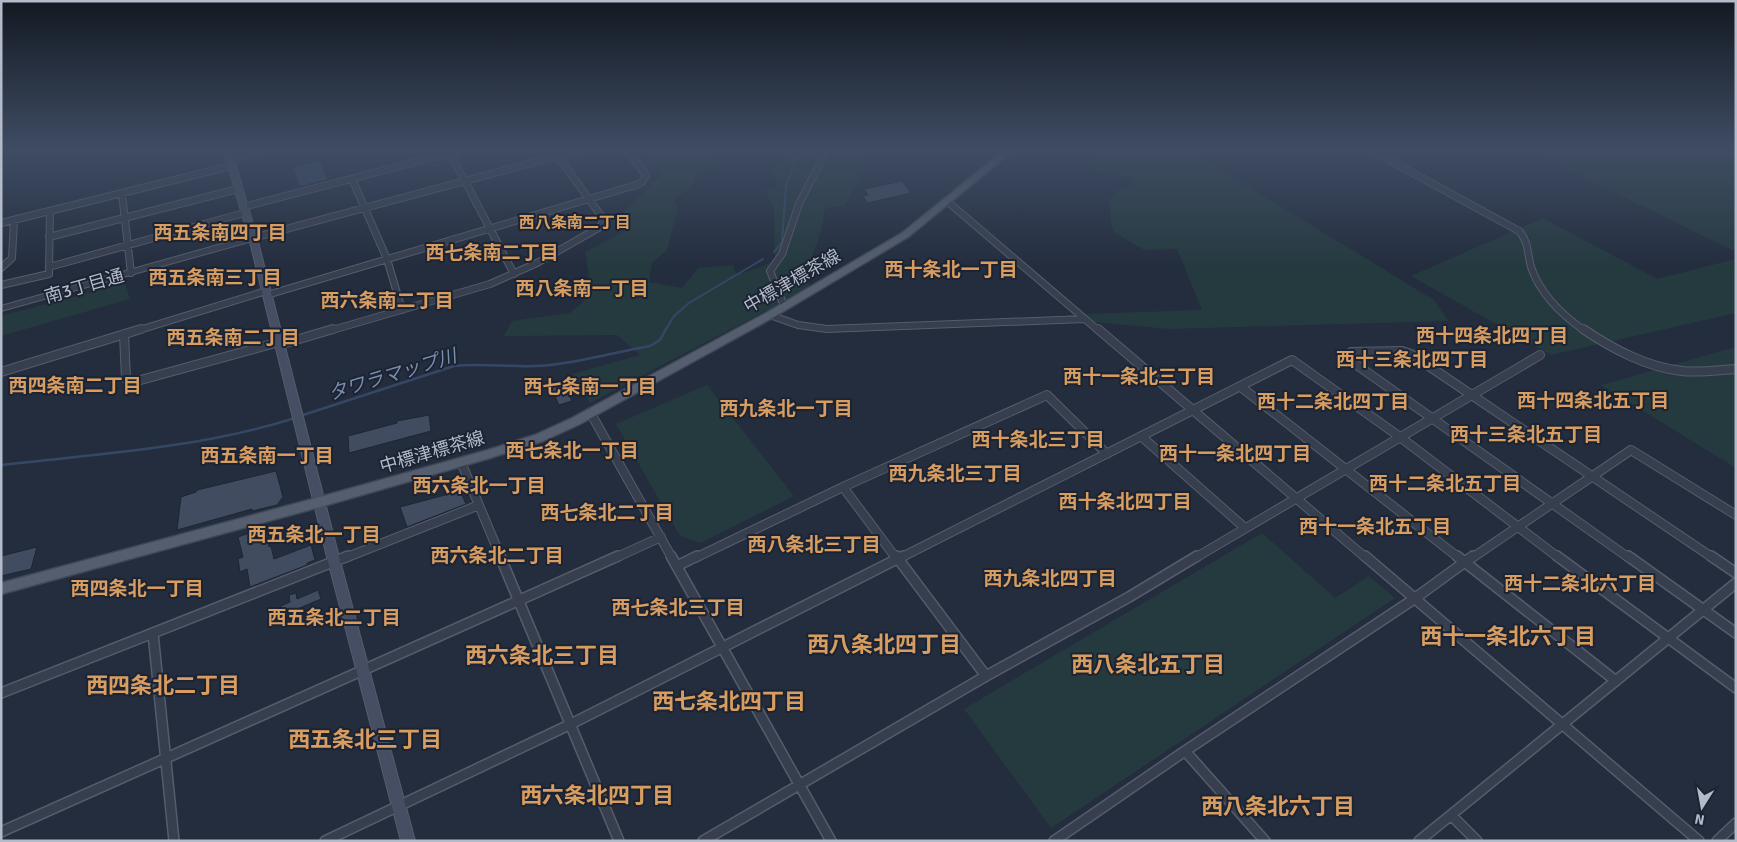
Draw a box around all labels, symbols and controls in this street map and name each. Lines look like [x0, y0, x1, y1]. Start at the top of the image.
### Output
district label: 西八条南二丁目 [519, 213, 631, 233]
district label: 西五条南四丁目 [153, 221, 287, 245]
district label: 西七条南二丁目 [425, 241, 559, 265]
street label: 中標津標茶線 [740, 244, 844, 318]
district label: 西十条北一丁目 [884, 258, 1018, 282]
street label: 南3丁目通 [42, 264, 126, 308]
district label: 西五条南三丁目 [148, 266, 282, 290]
district label: 西八条南一丁目 [515, 277, 649, 301]
district label: 西六条南二丁目 [320, 289, 454, 313]
district label: 西十四条北四丁目 [1416, 324, 1568, 348]
district label: 西五条南二丁目 [166, 326, 300, 350]
water label: タワラマップ川 [325, 343, 461, 406]
district label: 西十三条北四丁目 [1336, 348, 1488, 372]
district label: 西十一条北三丁目 [1063, 365, 1215, 389]
district label: 西四条南二丁目 [8, 374, 142, 398]
district label: 西七条南一丁目 [523, 375, 657, 399]
district label: 西十四条北五丁目 [1517, 389, 1669, 413]
district label: 西十二条北四丁目 [1257, 390, 1409, 414]
district label: 西九条北一丁目 [719, 397, 853, 421]
district label: 西十三条北五丁目 [1450, 423, 1602, 447]
street label: 中標津標茶線 [377, 427, 487, 477]
district label: 西十条北三丁目 [971, 428, 1105, 452]
district label: 西七条北一丁目 [505, 439, 639, 463]
district label: 西十一条北四丁目 [1159, 442, 1311, 466]
district label: 西五条南一丁目 [200, 444, 334, 468]
district label: 西九条北三丁目 [888, 462, 1022, 486]
district label: 西十二条北五丁目 [1369, 472, 1521, 496]
district label: 西六条北一丁目 [412, 474, 546, 498]
district label: 西十条北四丁目 [1058, 490, 1192, 514]
district label: 西七条北二丁目 [540, 501, 674, 525]
district label: 西十一条北五丁目 [1299, 515, 1451, 539]
district label: 西五条北一丁目 [247, 523, 381, 547]
district label: 西八条北三丁目 [747, 533, 881, 557]
district label: 西六条北二丁目 [430, 544, 564, 568]
district label: 西九条北四丁目 [983, 567, 1117, 591]
district label: 西十二条北六丁目 [1504, 572, 1656, 596]
district label: 西四条北一丁目 [70, 577, 204, 601]
district label: 西七条北三丁目 [611, 596, 745, 620]
district label: 西五条北二丁目 [267, 606, 401, 630]
district label: 西十一条北六丁目 [1420, 623, 1596, 650]
district label: 西八条北四丁目 [807, 631, 961, 658]
district label: 西六条北三丁目 [465, 642, 619, 669]
district label: 西八条北五丁目 [1071, 651, 1225, 678]
district label: 西四条北二丁目 [86, 672, 240, 699]
district label: 西七条北四丁目 [652, 688, 806, 715]
district label: 西五条北三丁目 [288, 726, 442, 753]
district label: 西六条北四丁目 [520, 782, 674, 809]
north arrow [1677, 782, 1727, 832]
district label: 西八条北六丁目 [1201, 793, 1355, 820]
text: N [1693, 810, 1706, 829]

